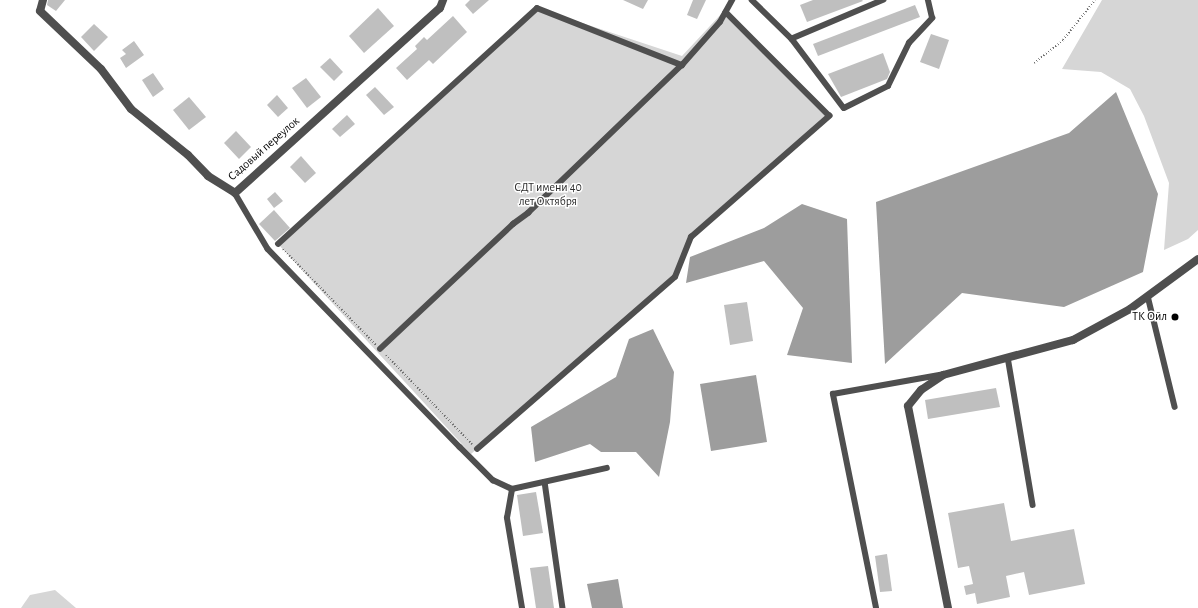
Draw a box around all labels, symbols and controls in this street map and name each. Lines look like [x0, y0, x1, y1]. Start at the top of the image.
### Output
street label: Садовый переулок [225, 114, 303, 184]
park label: СДТ имени 40 лет Октября [514, 181, 582, 209]
place label: ТК Ойл [1132, 310, 1167, 324]
marker: ТК Ойл [1170, 312, 1180, 322]

